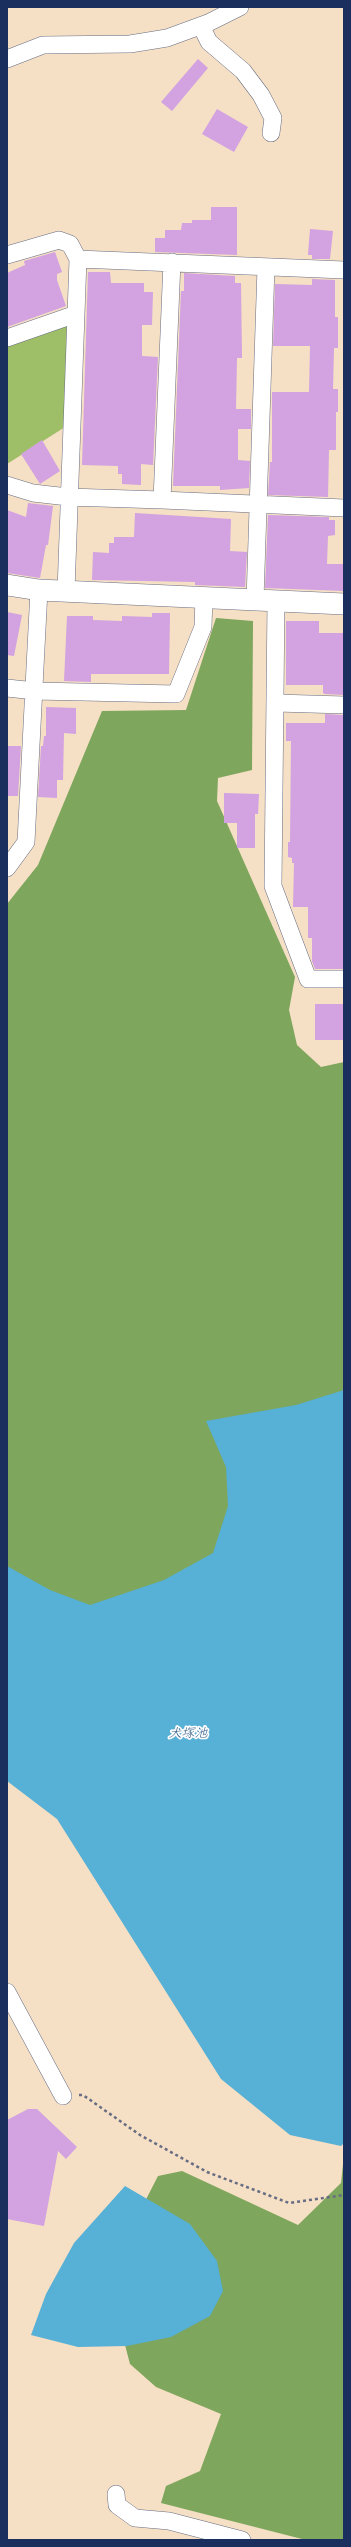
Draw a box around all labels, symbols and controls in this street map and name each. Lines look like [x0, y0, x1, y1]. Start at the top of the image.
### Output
water label: 犬塚池 [169, 1727, 207, 1743]

